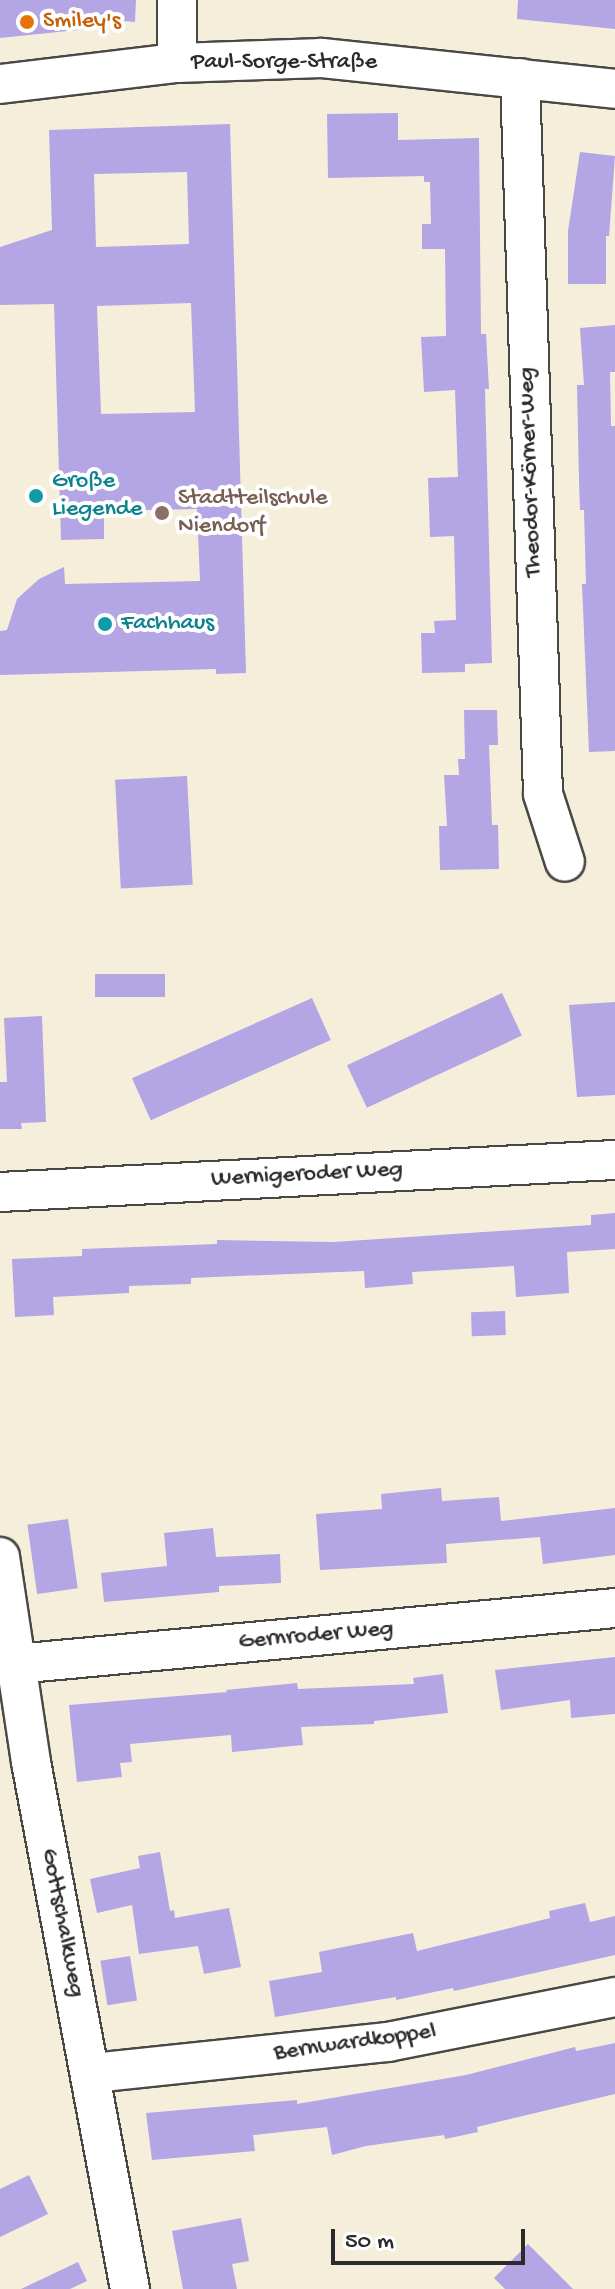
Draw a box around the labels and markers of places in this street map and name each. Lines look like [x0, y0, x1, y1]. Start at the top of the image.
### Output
place label: Smiley's [43, 8, 121, 36]
marker: Smiley's [18, 13, 36, 31]
place label: Große Liegende [52, 468, 142, 524]
place label: Stadtteilschule Niendorf [178, 485, 328, 541]
marker: Große Liegende [27, 487, 45, 505]
marker: Stadtteilschule Niendorf [153, 504, 171, 522]
place label: Fachhaus [121, 610, 214, 638]
marker: Fachhaus [96, 615, 114, 633]

